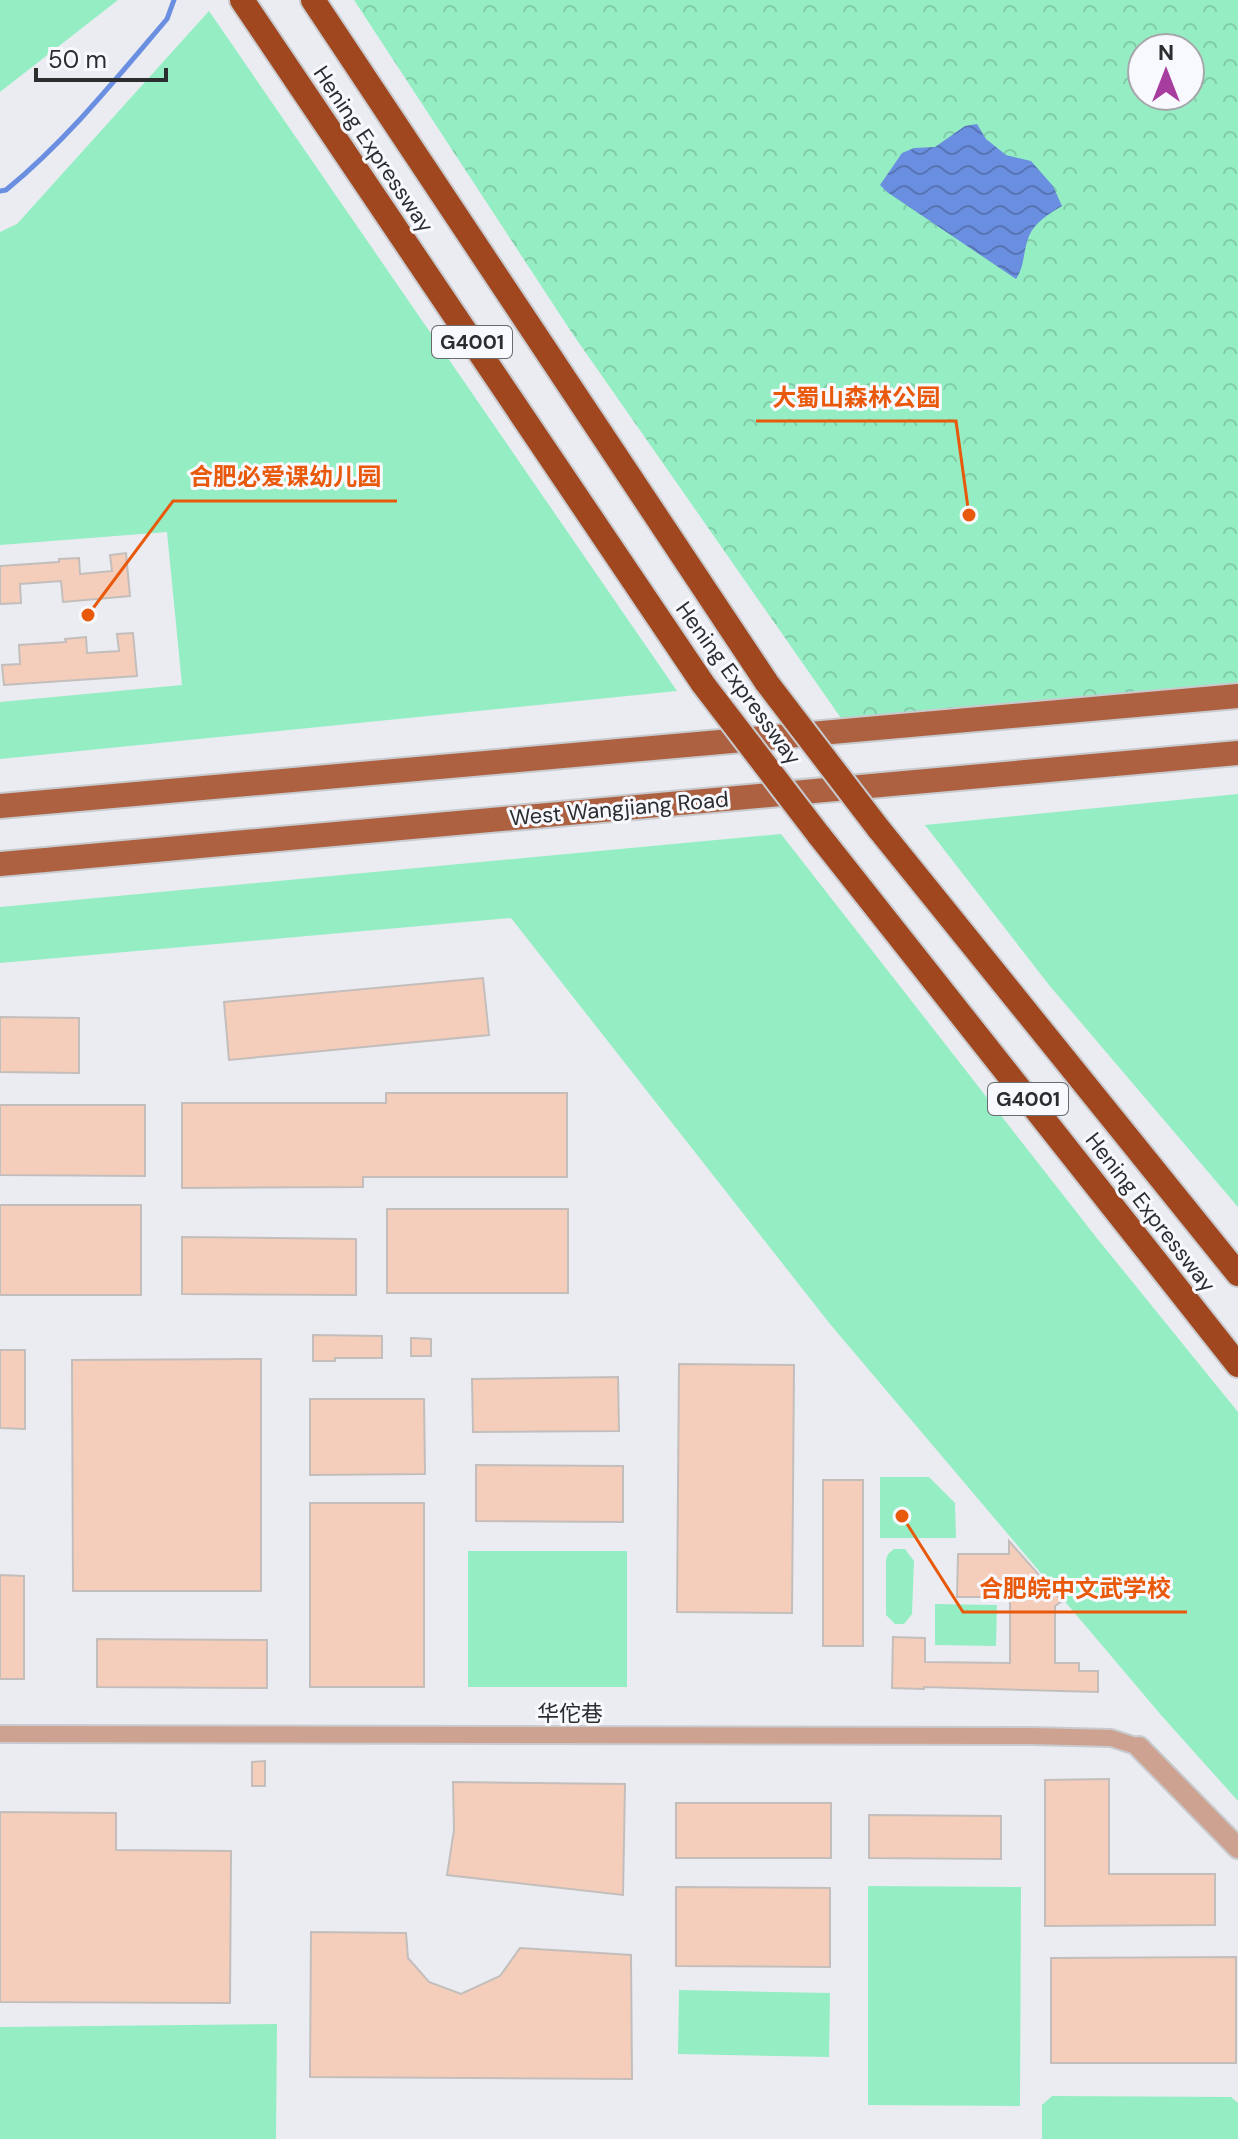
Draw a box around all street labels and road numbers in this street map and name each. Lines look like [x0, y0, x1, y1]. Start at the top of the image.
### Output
street label: Hening Expressway [307, 60, 440, 238]
road number: G4001 [432, 326, 512, 358]
street label: Hening Expressway [669, 596, 808, 771]
street label: West Wangjiang Road [508, 784, 730, 833]
road number: G4001 [988, 1083, 1068, 1115]
street label: Hening Expressway [1079, 1126, 1222, 1298]
street label: 华佗巷 [537, 1699, 603, 1728]

